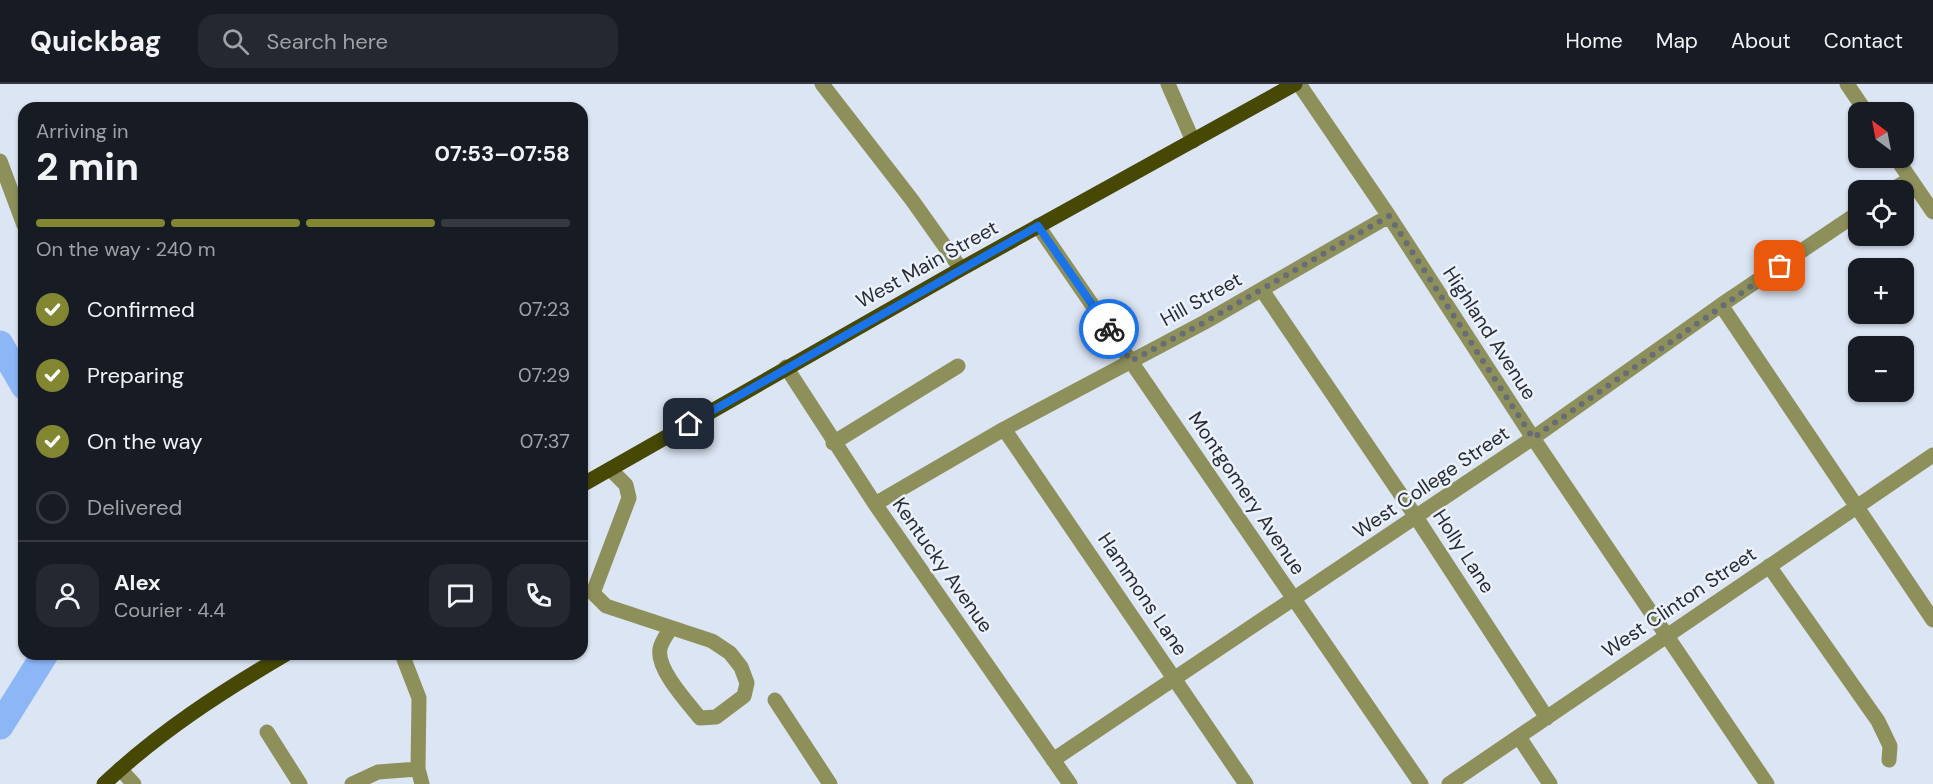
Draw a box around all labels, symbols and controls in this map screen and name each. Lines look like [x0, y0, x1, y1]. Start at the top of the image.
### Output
search box [198, 14, 618, 68]
text: Quickbag [30, 23, 162, 60]
icon: search [219, 25, 252, 58]
text: Search here [267, 27, 388, 56]
text: Home [1565, 27, 1623, 55]
text: Map [1656, 27, 1698, 55]
text: About [1731, 27, 1791, 55]
text: Contact [1824, 27, 1903, 55]
north arrow [1848, 102, 1914, 168]
map controls [1848, 102, 1914, 402]
text: Arriving in [36, 118, 128, 144]
text: 07:53–07:58 [435, 139, 570, 168]
text: 2 min [36, 141, 139, 192]
button: locate [1848, 180, 1914, 246]
street label: West Main Street [851, 214, 1003, 314]
text: On the way · 240 m [36, 236, 216, 262]
pin [1754, 240, 1805, 291]
icon: bag [1763, 249, 1796, 282]
button: + [1848, 258, 1914, 324]
street label: Highland Avenue [1437, 261, 1543, 405]
street label: Hill Street [1156, 266, 1247, 332]
icon: check [36, 293, 69, 326]
text: Confirmed [87, 295, 195, 324]
text: 07:23 [519, 296, 570, 322]
courier [1079, 299, 1139, 359]
icon: bike [1093, 313, 1126, 346]
button: − [1848, 336, 1914, 402]
icon: check [36, 359, 69, 392]
text: Preparing [87, 361, 184, 390]
text: 07:29 [518, 362, 570, 388]
pin [663, 398, 714, 449]
street label: Montgomery Avenue [1183, 406, 1311, 580]
icon: home [672, 407, 705, 440]
street label: West College Street [1348, 420, 1514, 544]
icon: check [36, 425, 69, 458]
text: On the way [87, 427, 202, 456]
text: 07:37 [520, 428, 570, 454]
street label: Kentucky Avenue [887, 492, 999, 638]
text: Delivered [87, 493, 182, 522]
street label: Holly Lane [1427, 504, 1501, 598]
street label: Hammons Lane [1092, 527, 1194, 661]
street label: West Clinton Street [1597, 541, 1761, 663]
button: person [36, 564, 99, 627]
button: chat [429, 564, 492, 627]
button: phone [507, 564, 570, 627]
text: Alex [114, 568, 161, 597]
text: Courier · 4.4 [114, 597, 225, 623]

